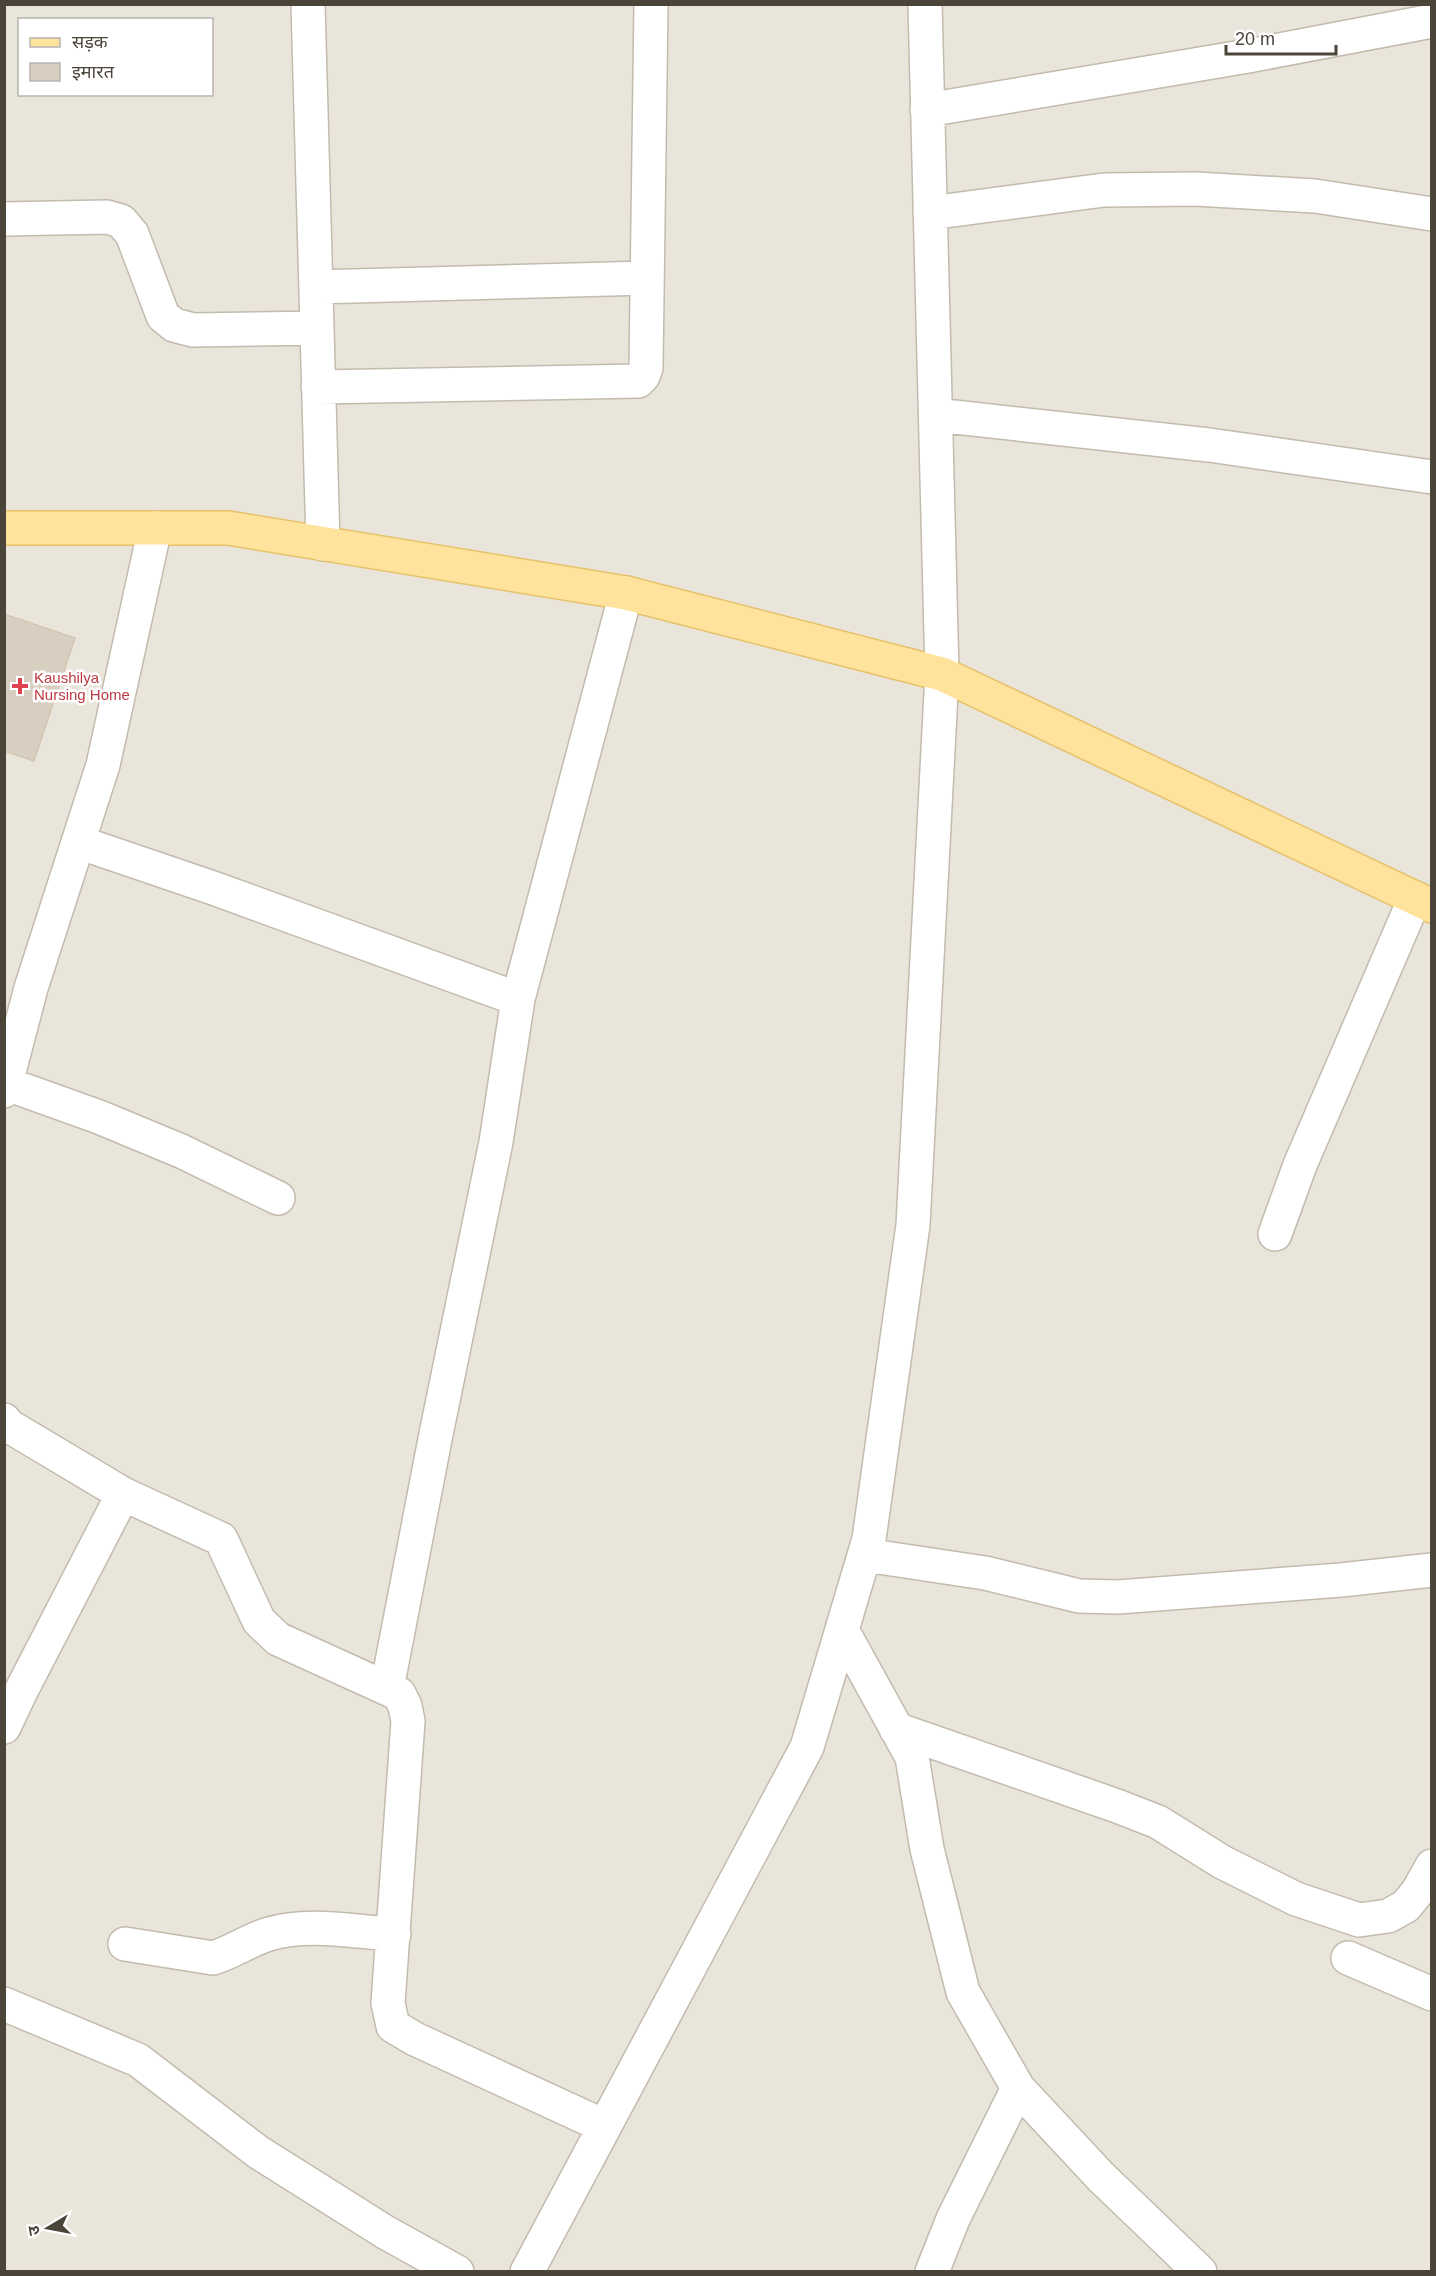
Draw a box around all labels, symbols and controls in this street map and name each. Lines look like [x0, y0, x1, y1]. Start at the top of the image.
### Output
legend [18, 18, 213, 96]
scale bar [1226, 18, 1336, 56]
text: 20 m [1235, 29, 1275, 49]
text: सड़क [72, 32, 109, 52]
text: इमारत [72, 62, 115, 82]
place label: Kaushilya Nursing Home [34, 669, 130, 703]
marker: Kaushilya Nursing Home [11, 677, 29, 695]
north arrow [18, 2198, 78, 2258]
text: उ [24, 2224, 43, 2237]

